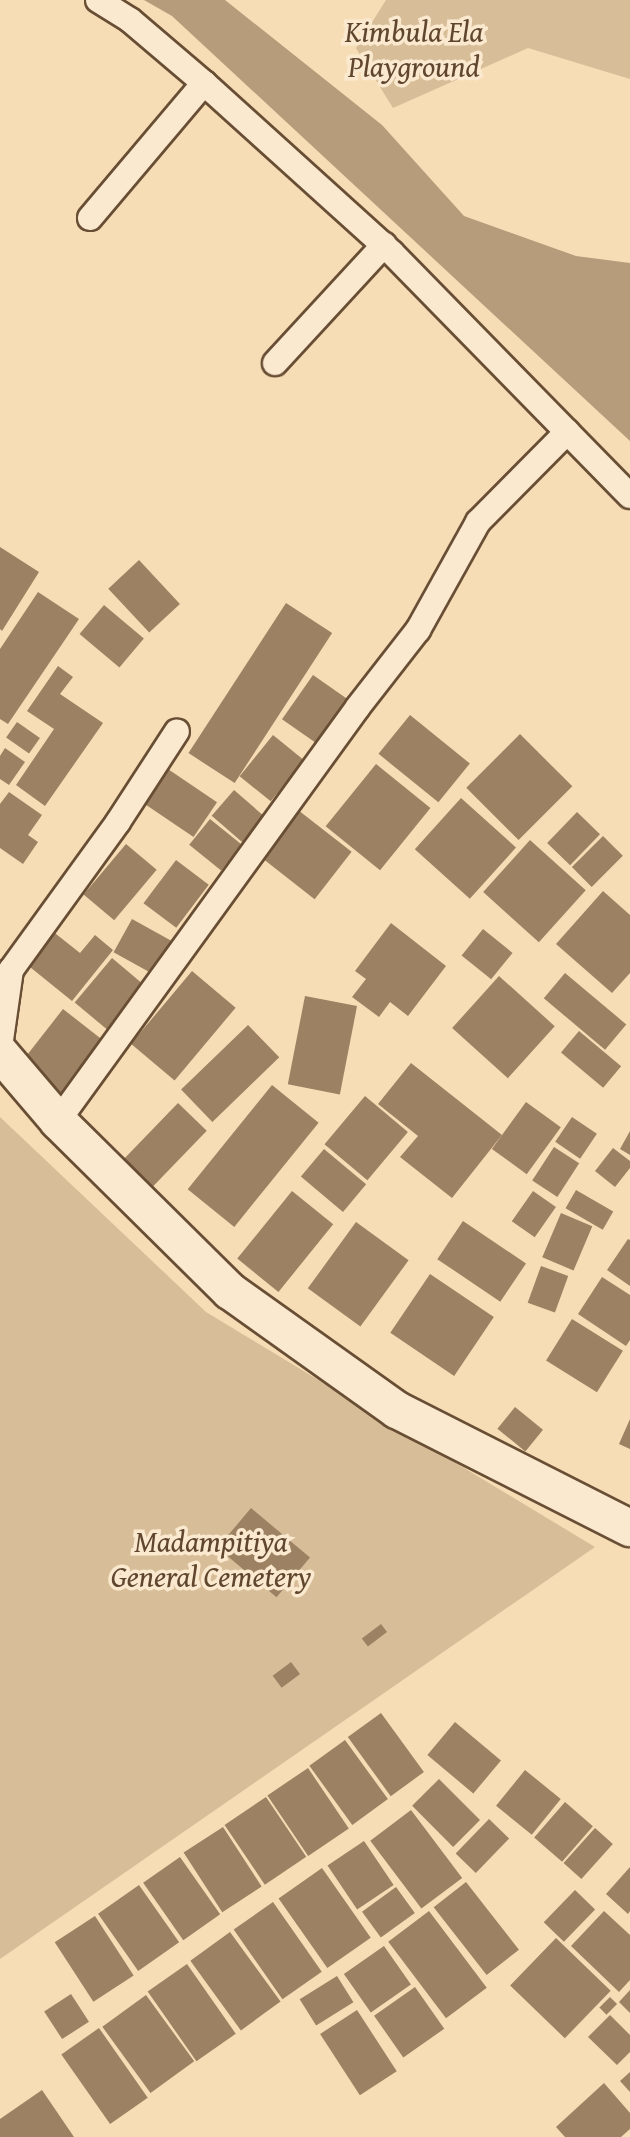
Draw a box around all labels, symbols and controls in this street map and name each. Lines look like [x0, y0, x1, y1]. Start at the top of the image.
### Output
park label: Kimbula Ela Playground [345, 13, 483, 84]
park label: Madampitiya General Cemetery [111, 1523, 311, 1594]

